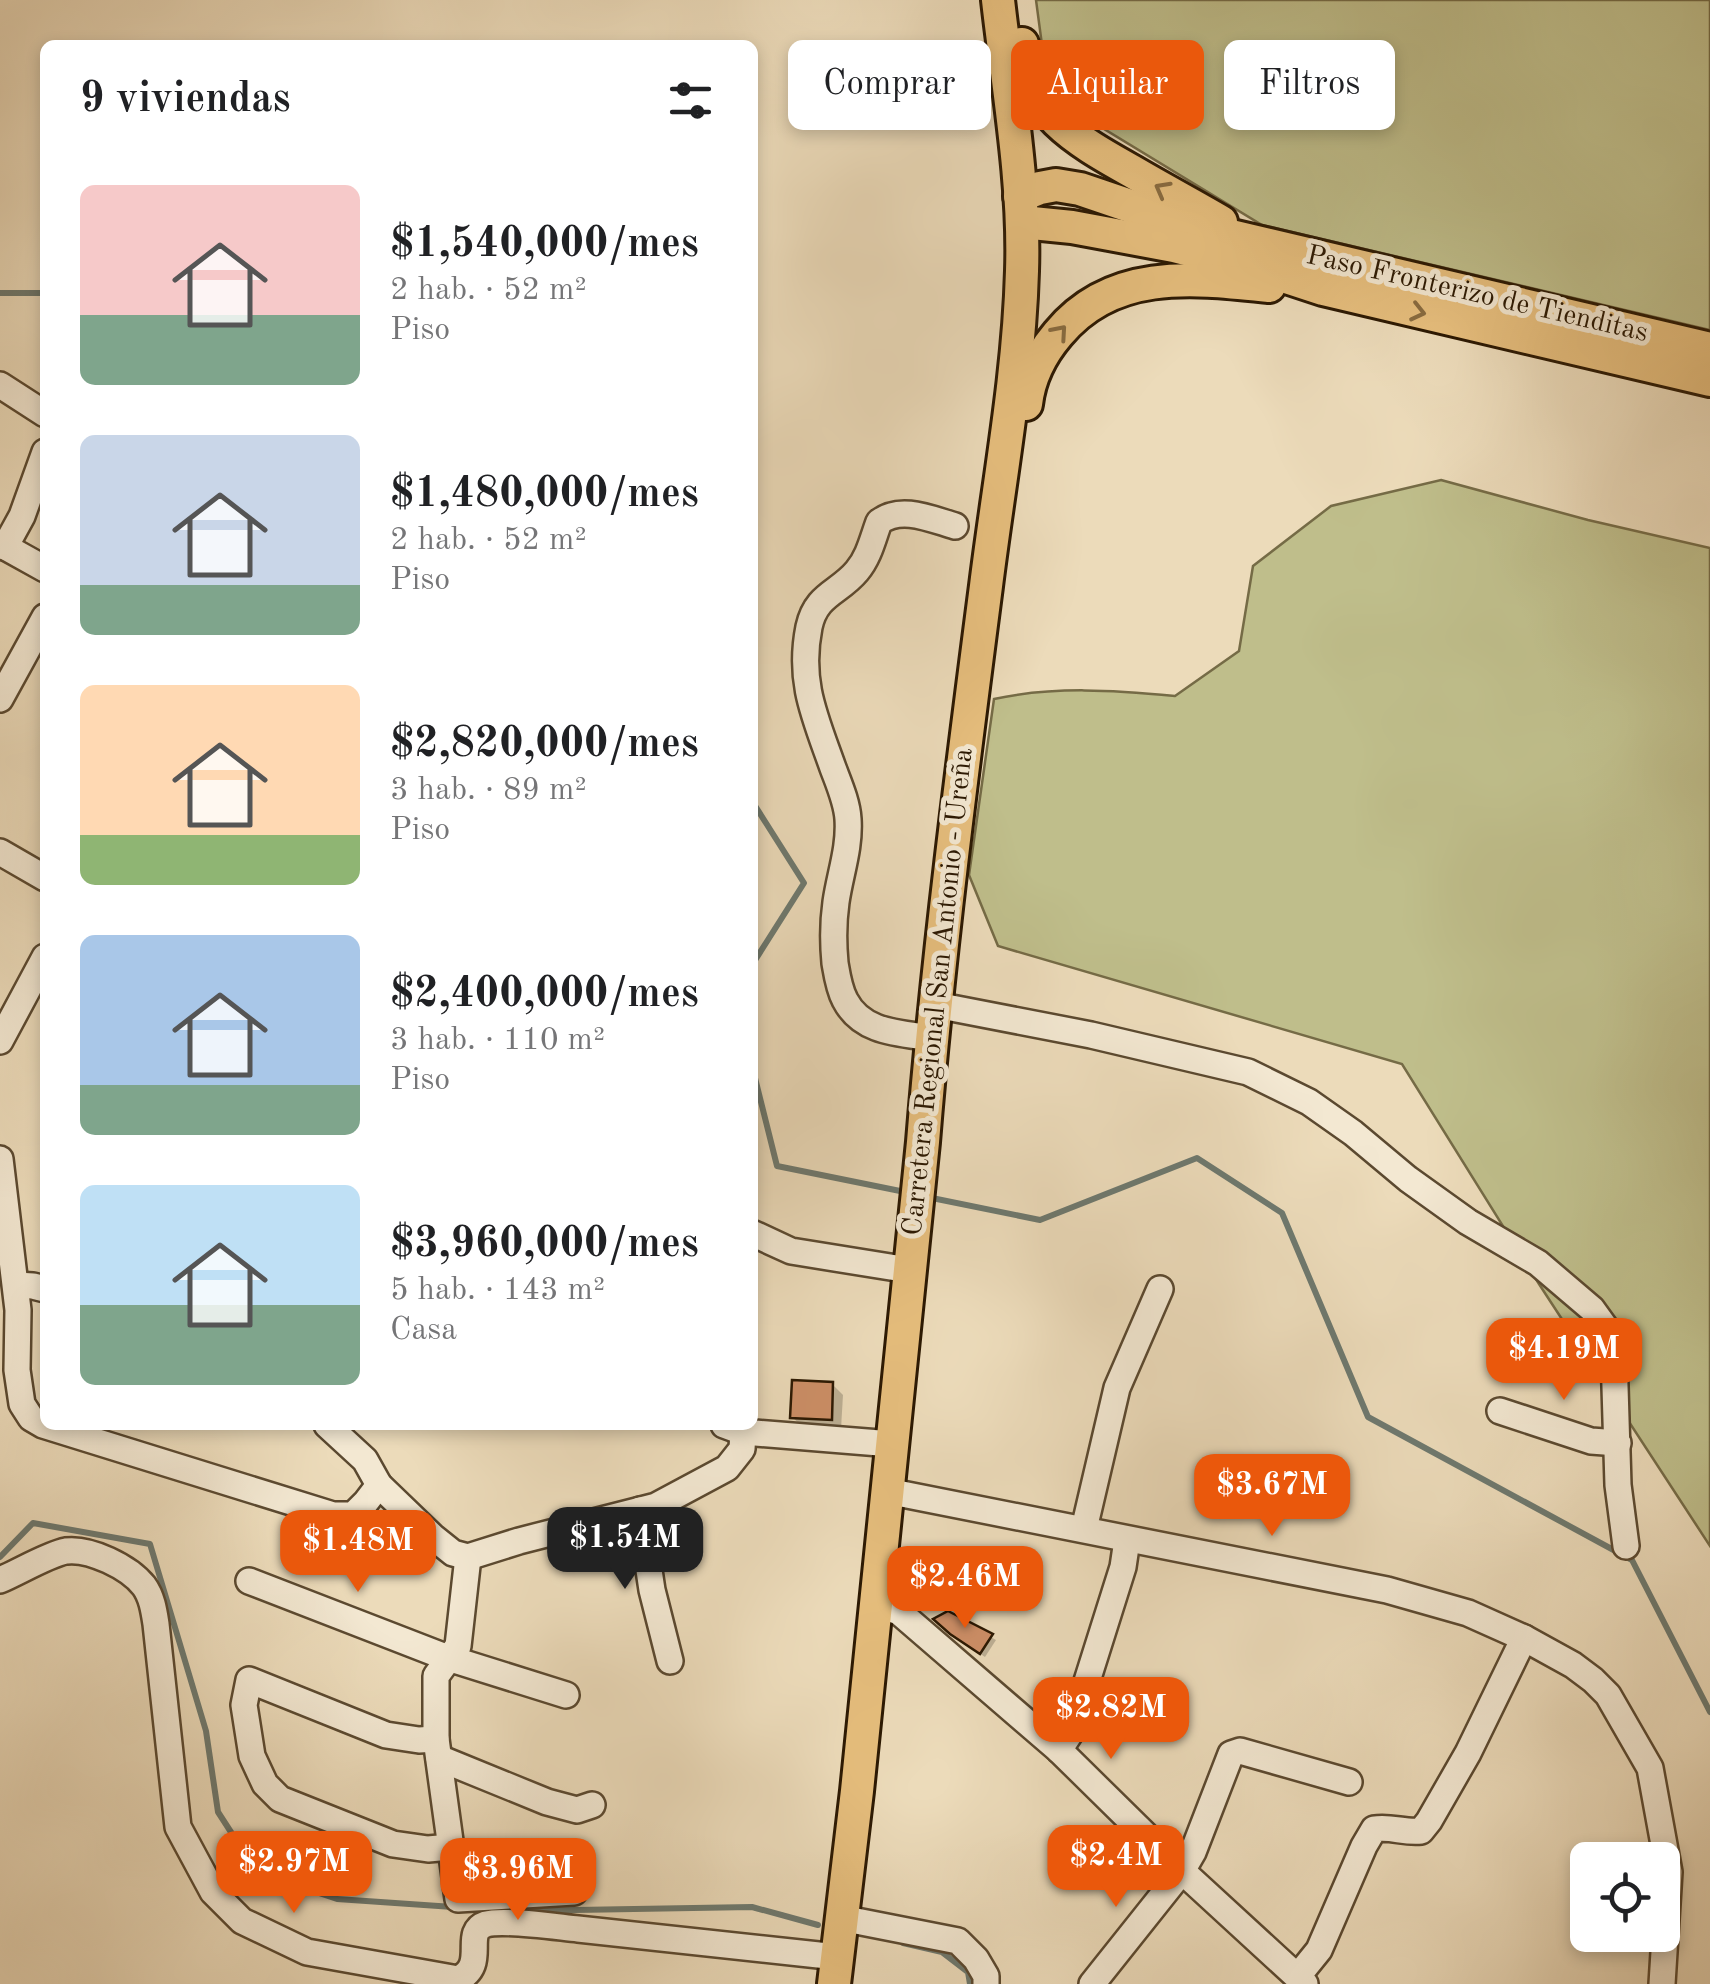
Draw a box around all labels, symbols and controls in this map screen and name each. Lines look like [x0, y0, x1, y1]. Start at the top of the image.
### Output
chip: Comprar [788, 40, 991, 130]
chip: Alquilar [1011, 40, 1204, 130]
chip: Filtros [1224, 40, 1395, 130]
icon: filters [663, 73, 718, 128]
text: 9 viviendas [80, 79, 291, 121]
one-way arrow [1154, 181, 1172, 201]
text: $1,540,000/mes [390, 224, 699, 266]
icon: home [160, 225, 280, 345]
street label: Paso Fronterizo de Tienditas [1304, 242, 1650, 348]
text: 2 hab. · 52 m² [390, 275, 587, 307]
one-way arrow [1409, 300, 1426, 321]
text: Piso [390, 315, 450, 347]
one-way arrow [1049, 325, 1067, 344]
text: $1,480,000/mes [390, 474, 699, 516]
icon: home [160, 475, 280, 595]
text: 2 hab. · 52 m² [390, 525, 587, 557]
text: Piso [390, 565, 450, 597]
text: $2,820,000/mes [390, 724, 699, 766]
icon: home [160, 725, 280, 845]
street label: Carretera Regional San Antonio - Ureña [899, 747, 979, 1237]
text: 3 hab. · 89 m² [390, 775, 587, 807]
text: Piso [390, 815, 450, 847]
text: $2,400,000/mes [390, 974, 699, 1016]
icon: home [160, 975, 280, 1095]
text: 3 hab. · 110 m² [390, 1025, 605, 1057]
text: Piso [390, 1065, 450, 1097]
text: $3,960,000/mes [390, 1224, 699, 1266]
icon: home [160, 1225, 280, 1345]
text: 5 hab. · 143 m² [390, 1275, 605, 1307]
text: Casa [390, 1315, 457, 1347]
pin: $4.19M [1483, 1318, 1645, 1403]
text: $4.19M [1508, 1334, 1620, 1366]
pin: $3.67M [1191, 1454, 1353, 1539]
text: $3.67M [1216, 1470, 1328, 1502]
pin: $1.54M [544, 1507, 706, 1592]
pin: $1.48M [277, 1510, 439, 1595]
text: $1.54M [569, 1523, 681, 1555]
text: $1.48M [302, 1526, 414, 1558]
pin: $2.46M [884, 1546, 1046, 1631]
text: $2.46M [909, 1562, 1021, 1594]
pin: $2.82M [1030, 1677, 1192, 1762]
text: $2.82M [1055, 1693, 1167, 1725]
pin: $2.4M [1046, 1825, 1186, 1910]
pin: $2.97M [213, 1831, 375, 1916]
pin: $3.96M [437, 1838, 599, 1923]
text: $2.4M [1069, 1841, 1163, 1873]
map controls [1570, 1842, 1680, 1952]
button: locate [1570, 1842, 1680, 1952]
text: $2.97M [238, 1847, 350, 1879]
text: $3.96M [462, 1854, 574, 1886]

